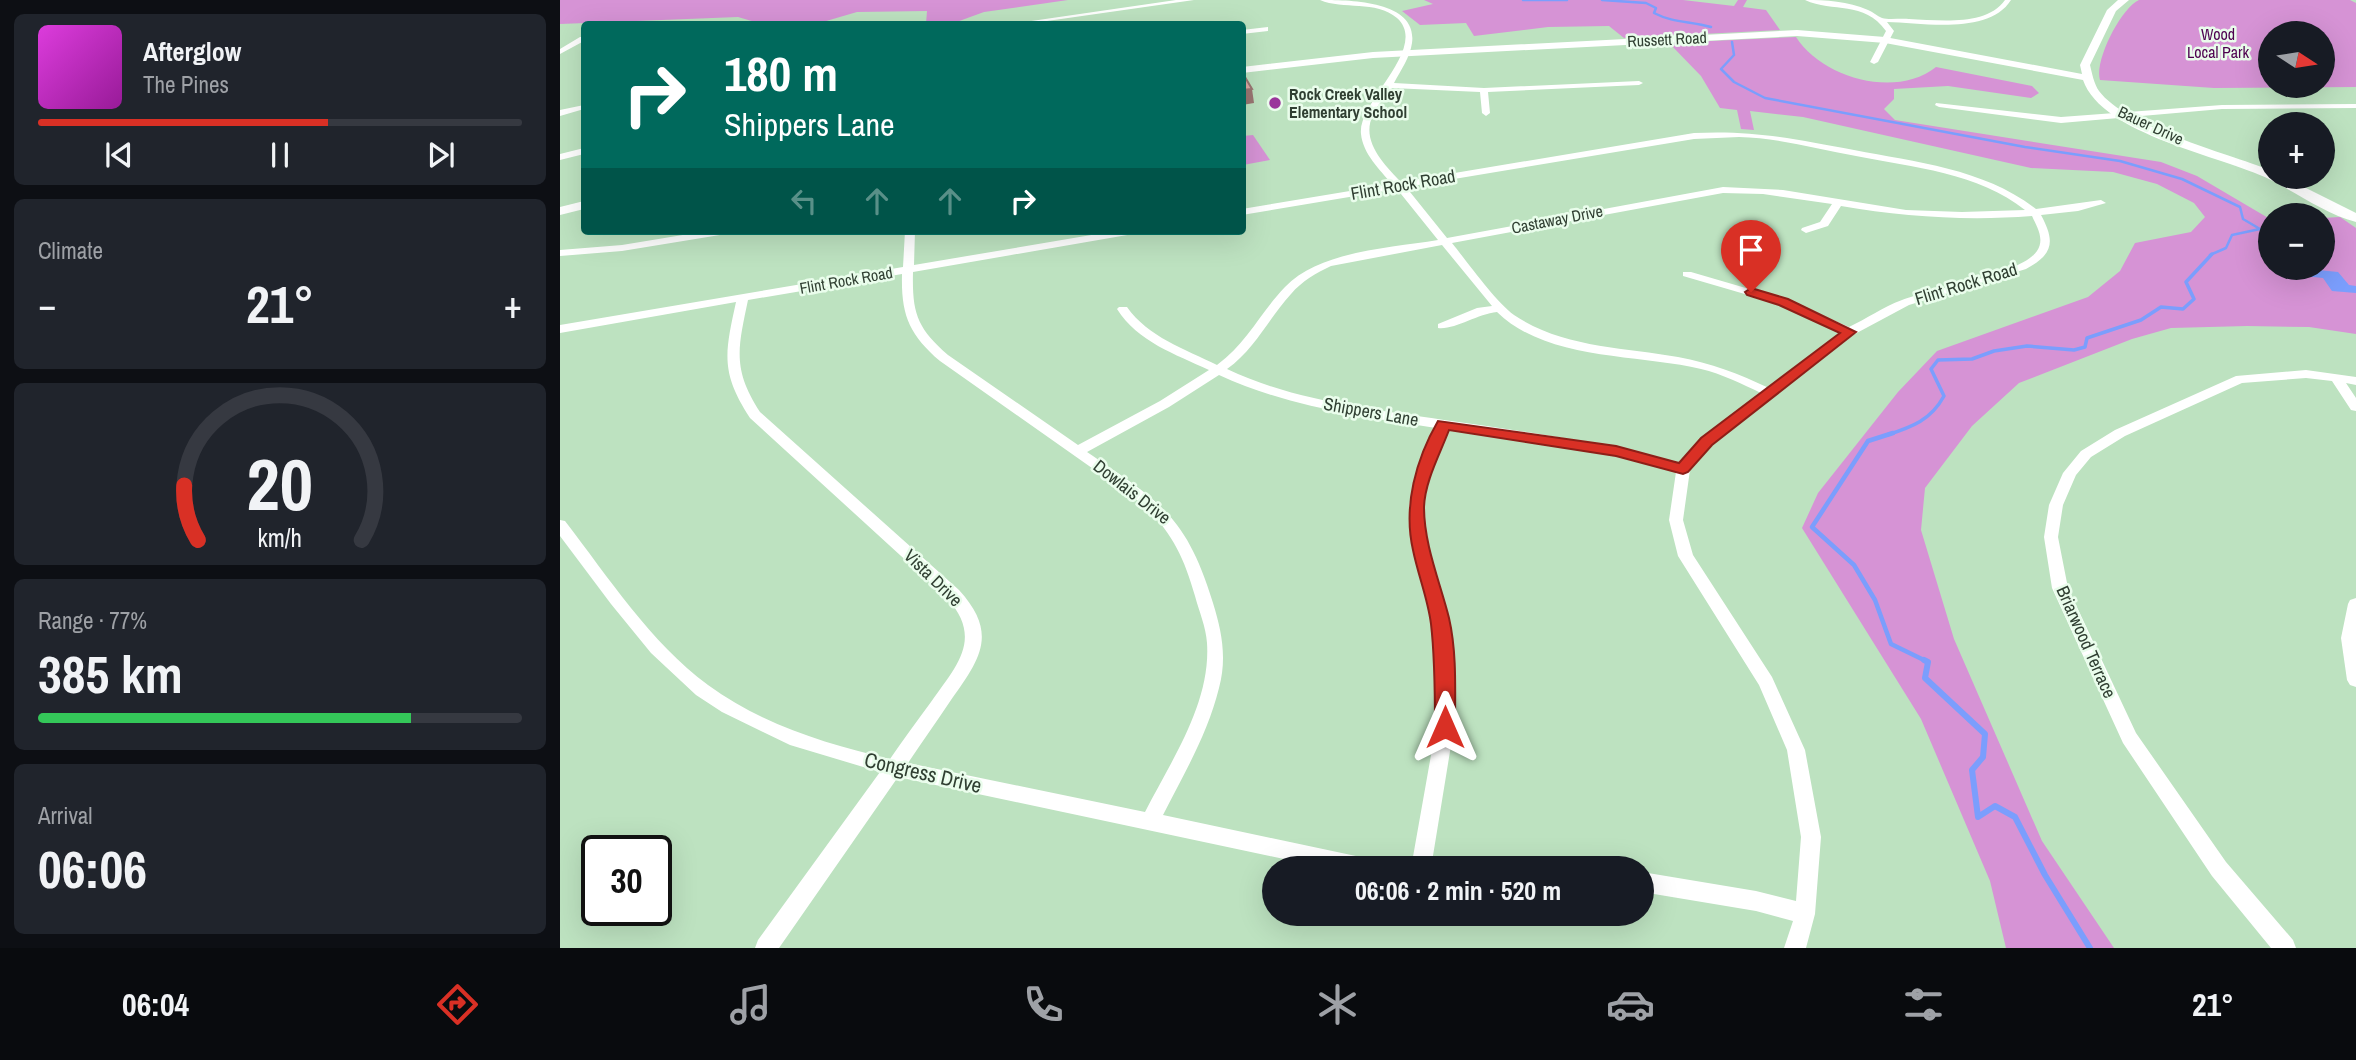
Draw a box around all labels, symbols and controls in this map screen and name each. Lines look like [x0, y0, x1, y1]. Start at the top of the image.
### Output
north arrow [2258, 21, 2334, 98]
map controls [2258, 21, 2335, 280]
park label: Wood Local Park [2187, 23, 2249, 63]
street label: Russett Road [1627, 26, 1707, 52]
text: Afterglow [143, 34, 241, 69]
text: 180 m [724, 40, 838, 106]
icon: right [609, 49, 700, 140]
text: The Pines [143, 69, 229, 100]
place label: Rock Creek Valley Elementary School [1289, 83, 1407, 123]
marker: Rock Creek Valley Elementary School [1267, 95, 1283, 111]
street label: Bauer Drive [2115, 100, 2187, 150]
text: Shippers Lane [724, 103, 895, 146]
button: + [2258, 112, 2335, 189]
icon: previous [100, 136, 138, 174]
icon: pause [261, 136, 299, 174]
icon: next [422, 136, 460, 174]
street label: Flint Rock Road [1349, 163, 1457, 206]
icon: left [785, 182, 823, 220]
icon: ahead [858, 182, 896, 220]
icon: ahead [931, 182, 969, 220]
icon: right [1004, 182, 1042, 220]
street label: Castaway Drive [1509, 199, 1605, 239]
button: − [2258, 203, 2335, 280]
pin [1721, 220, 1781, 292]
icon: arrive [1732, 231, 1770, 269]
text: Climate [38, 235, 103, 266]
street label: Flint Rock Road [1912, 256, 2020, 311]
street label: Flint Rock Road [798, 261, 894, 299]
text: 21° [246, 269, 314, 339]
text: − [38, 279, 56, 330]
text: + [504, 279, 522, 330]
street label: Shippers Lane [1322, 391, 1421, 432]
text: 20 [247, 435, 313, 533]
street label: Dowlais Drive [1088, 453, 1176, 530]
text: km/h [258, 521, 302, 555]
street label: Vista Drive [898, 543, 968, 612]
street label: Briarwood Terrace [2051, 582, 2122, 702]
text: Range · 77% [38, 605, 147, 636]
text: 385 km [38, 639, 183, 709]
position arrow [1408, 690, 1482, 764]
street label: Congress Drive [862, 745, 985, 800]
text: Arrival [38, 800, 93, 831]
text: 06:06 [38, 834, 147, 904]
speed limit sign: 30 [581, 835, 672, 926]
text: 06:06 · 2 min · 520 m [1355, 873, 1561, 908]
icon: directions [433, 980, 482, 1029]
icon: music [726, 980, 775, 1029]
icon: phone [1019, 980, 1068, 1029]
icon: climate [1313, 980, 1362, 1029]
icon: car [1606, 980, 1655, 1029]
icon: filters [1899, 980, 1948, 1029]
text: 06:04 [122, 983, 189, 1026]
text: 21° [2192, 983, 2234, 1026]

